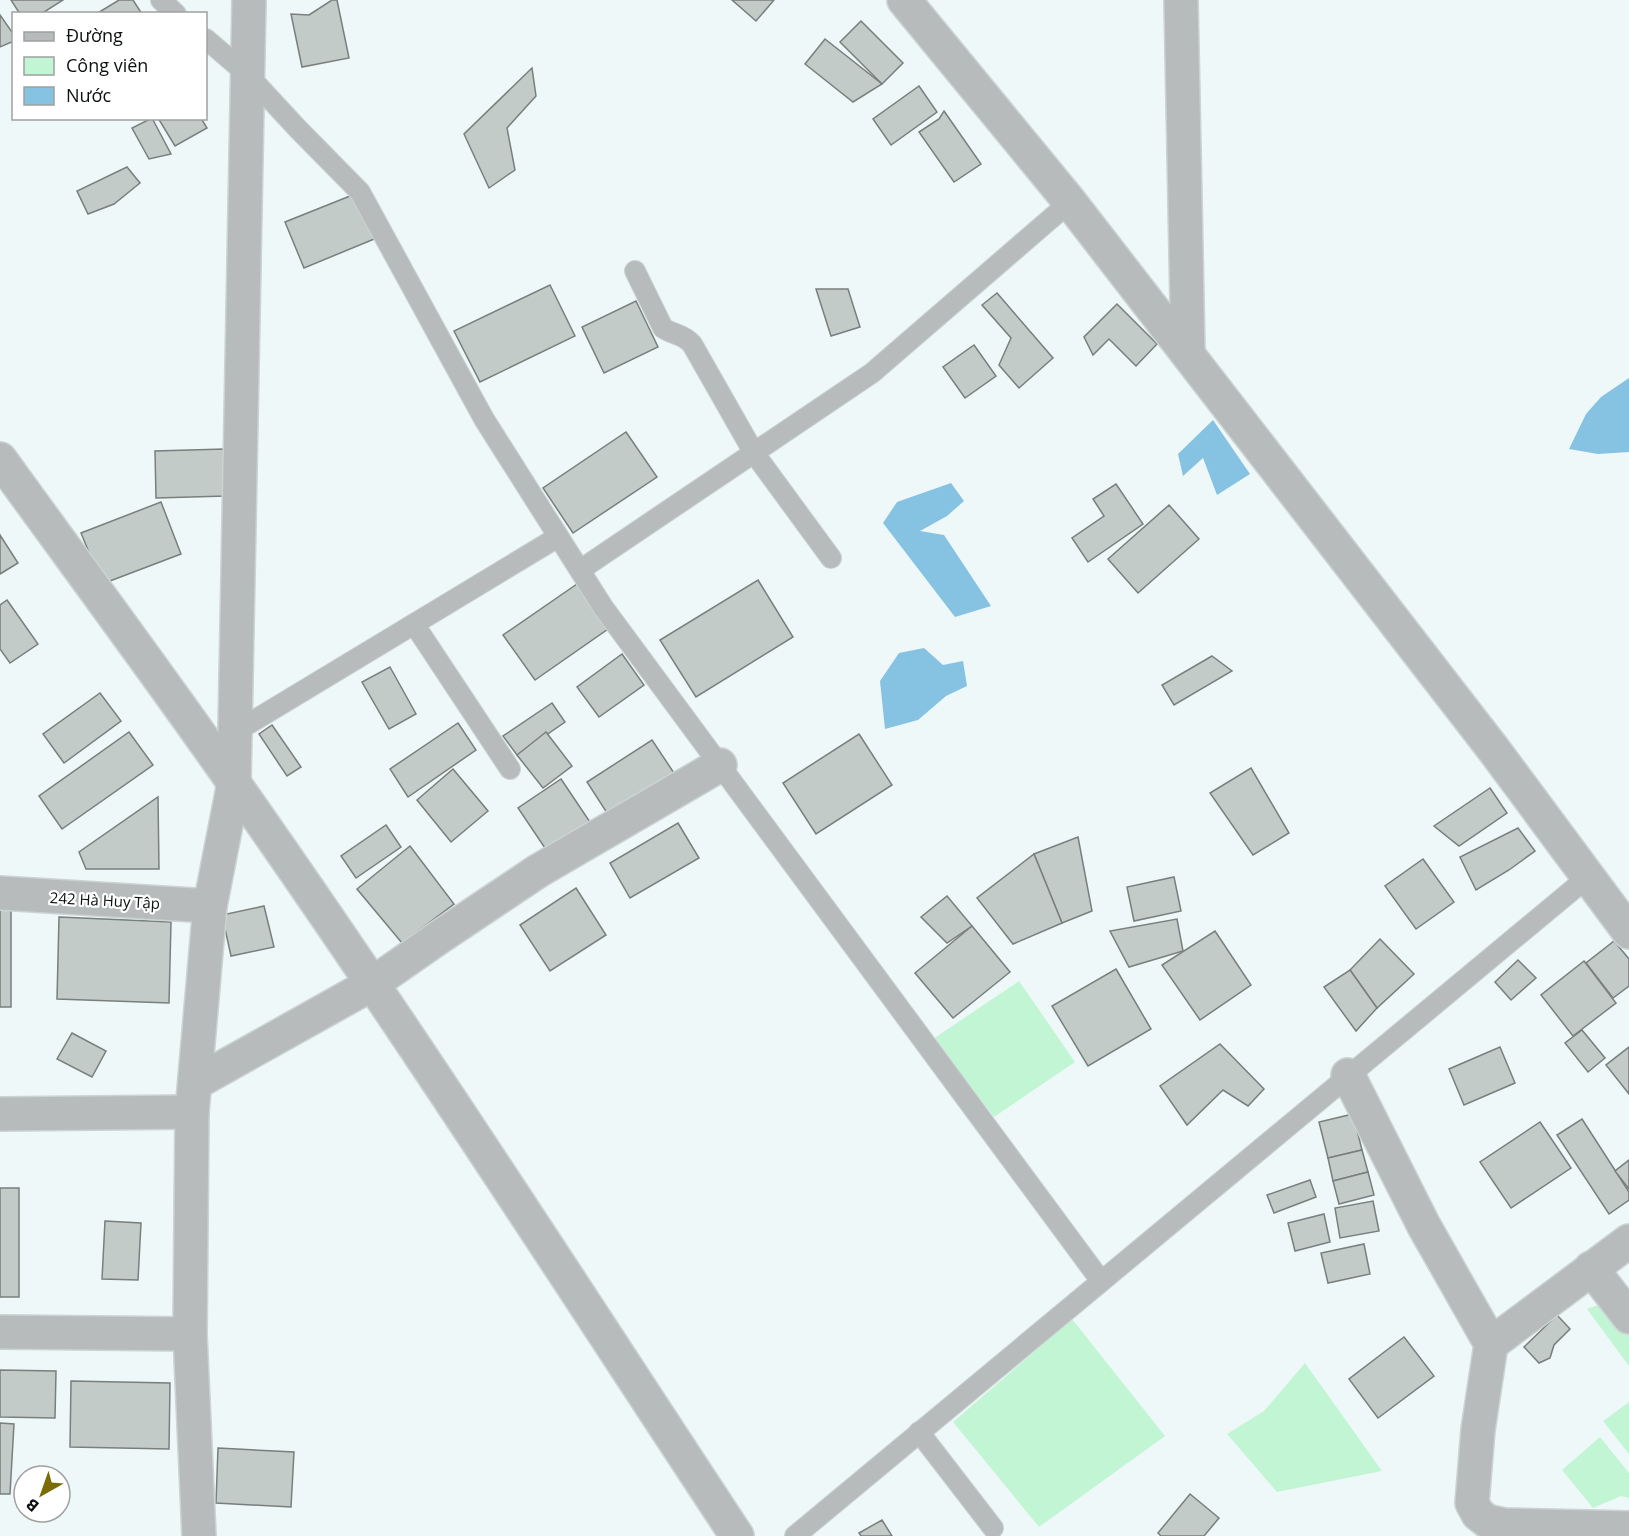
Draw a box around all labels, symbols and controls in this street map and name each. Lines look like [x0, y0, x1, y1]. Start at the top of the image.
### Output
legend [12, 12, 207, 120]
text: Đường [66, 23, 123, 47]
text: Công viên [66, 53, 148, 77]
text: Nước [66, 83, 111, 107]
street label: 242 Hà Huy Tập [49, 887, 161, 913]
north arrow [12, 1464, 72, 1524]
text: B [21, 1494, 44, 1517]

